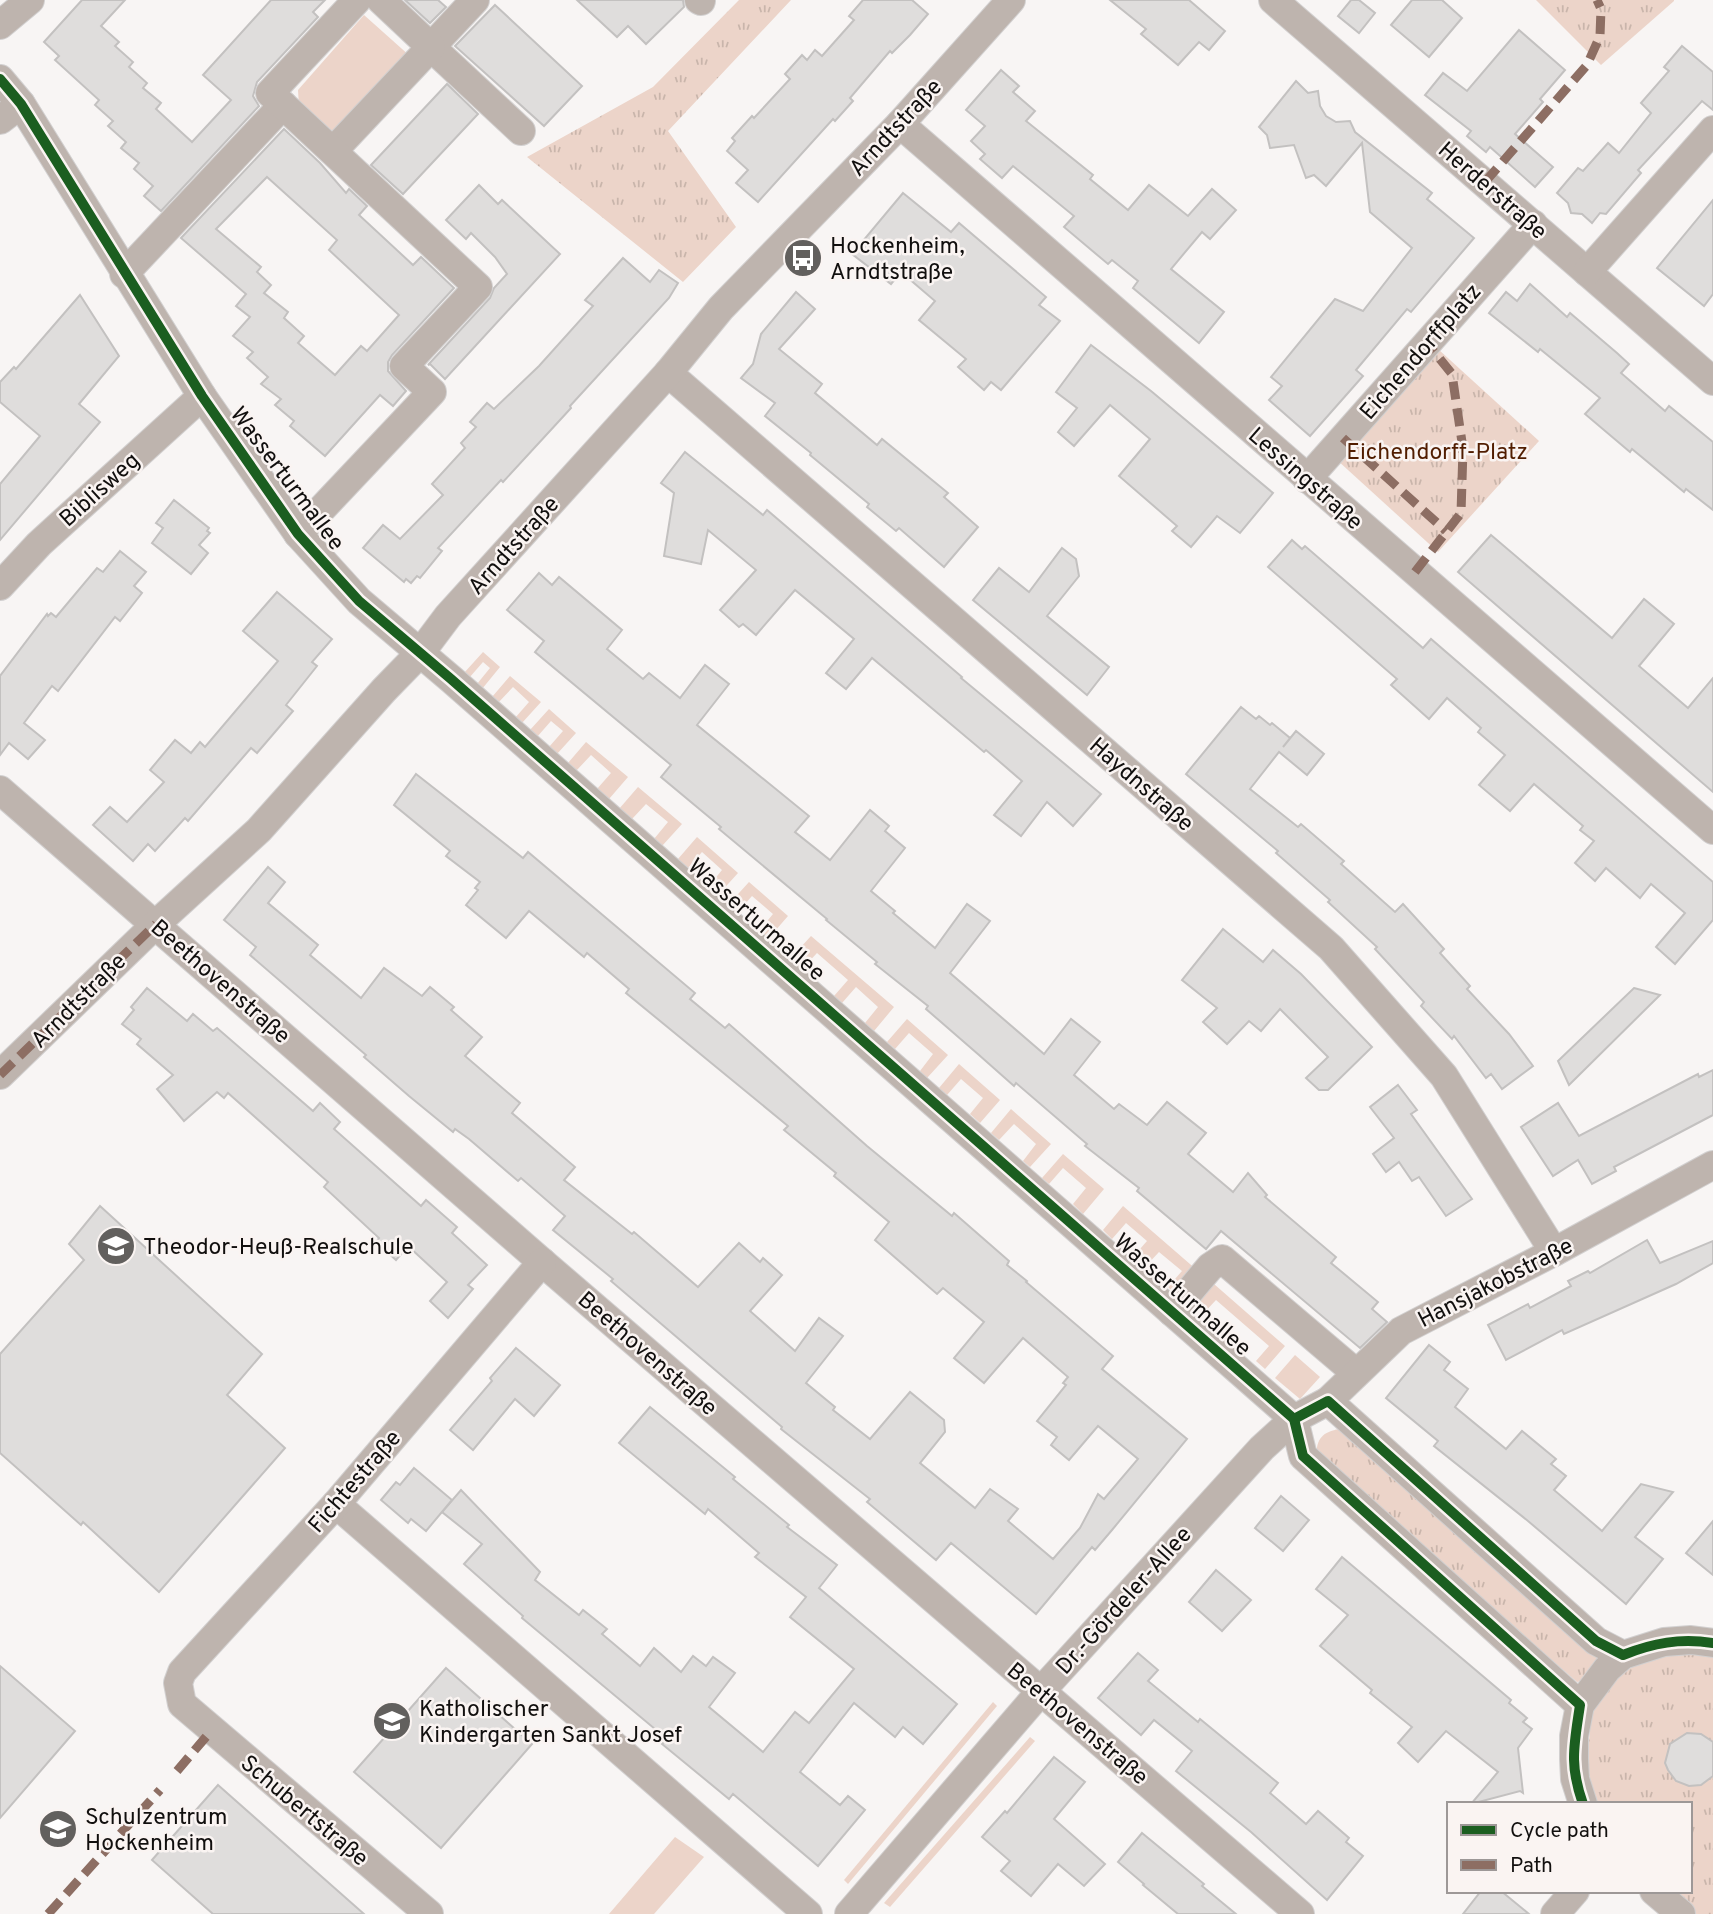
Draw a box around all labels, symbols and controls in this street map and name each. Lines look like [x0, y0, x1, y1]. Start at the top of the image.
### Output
street label: Arndtstraße [844, 74, 949, 184]
street label: Herderstraße [1431, 137, 1552, 247]
place label: Hockenheim, Arndtstraße [830, 233, 965, 288]
bus stop icon: Hockenheim, Arndtstraße [782, 237, 824, 279]
street label: Eichendorffplatz [1355, 278, 1489, 427]
street label: Wasserturmallee [222, 402, 350, 557]
street label: Lessingstraße [1241, 422, 1368, 538]
park label: Eichendorff-Platz [1346, 439, 1528, 468]
street label: Biblisweg [54, 447, 147, 534]
street label: Arndtstraße [463, 491, 567, 602]
street label: Haydnstraße [1082, 733, 1199, 839]
street label: Wasserturmallee [681, 853, 830, 989]
street label: Beethovenstraße [144, 914, 295, 1051]
street label: Arndtstraße [26, 948, 134, 1056]
school or university icon: Theodor-Heuß-Realschule [95, 1225, 137, 1267]
street label: Wasserturmallee [1107, 1228, 1256, 1364]
street label: Hansjakobstraße [1414, 1233, 1579, 1336]
place label: Theodor-Heuß-Realschule [143, 1234, 414, 1263]
street label: Beethovenstraße [571, 1286, 722, 1423]
street label: Fichtestraße [303, 1425, 409, 1540]
street label: Dr.-Gördeler-Allee [1051, 1521, 1199, 1682]
street label: Beethovenstraße [1000, 1657, 1153, 1792]
place label: Katholischer Kindergarten Sankt Josef [419, 1696, 682, 1751]
school or university icon: Katholischer Kindergarten Sankt Josef [371, 1700, 413, 1742]
street label: Schubertstraße [233, 1750, 373, 1874]
legend [1447, 1802, 1692, 1893]
place label: Schulzentrum Hockenheim [85, 1804, 227, 1859]
school or university icon: Schulzentrum Hockenheim [37, 1808, 79, 1850]
text: Cycle path [1510, 1818, 1609, 1845]
text: Path [1510, 1853, 1553, 1880]

